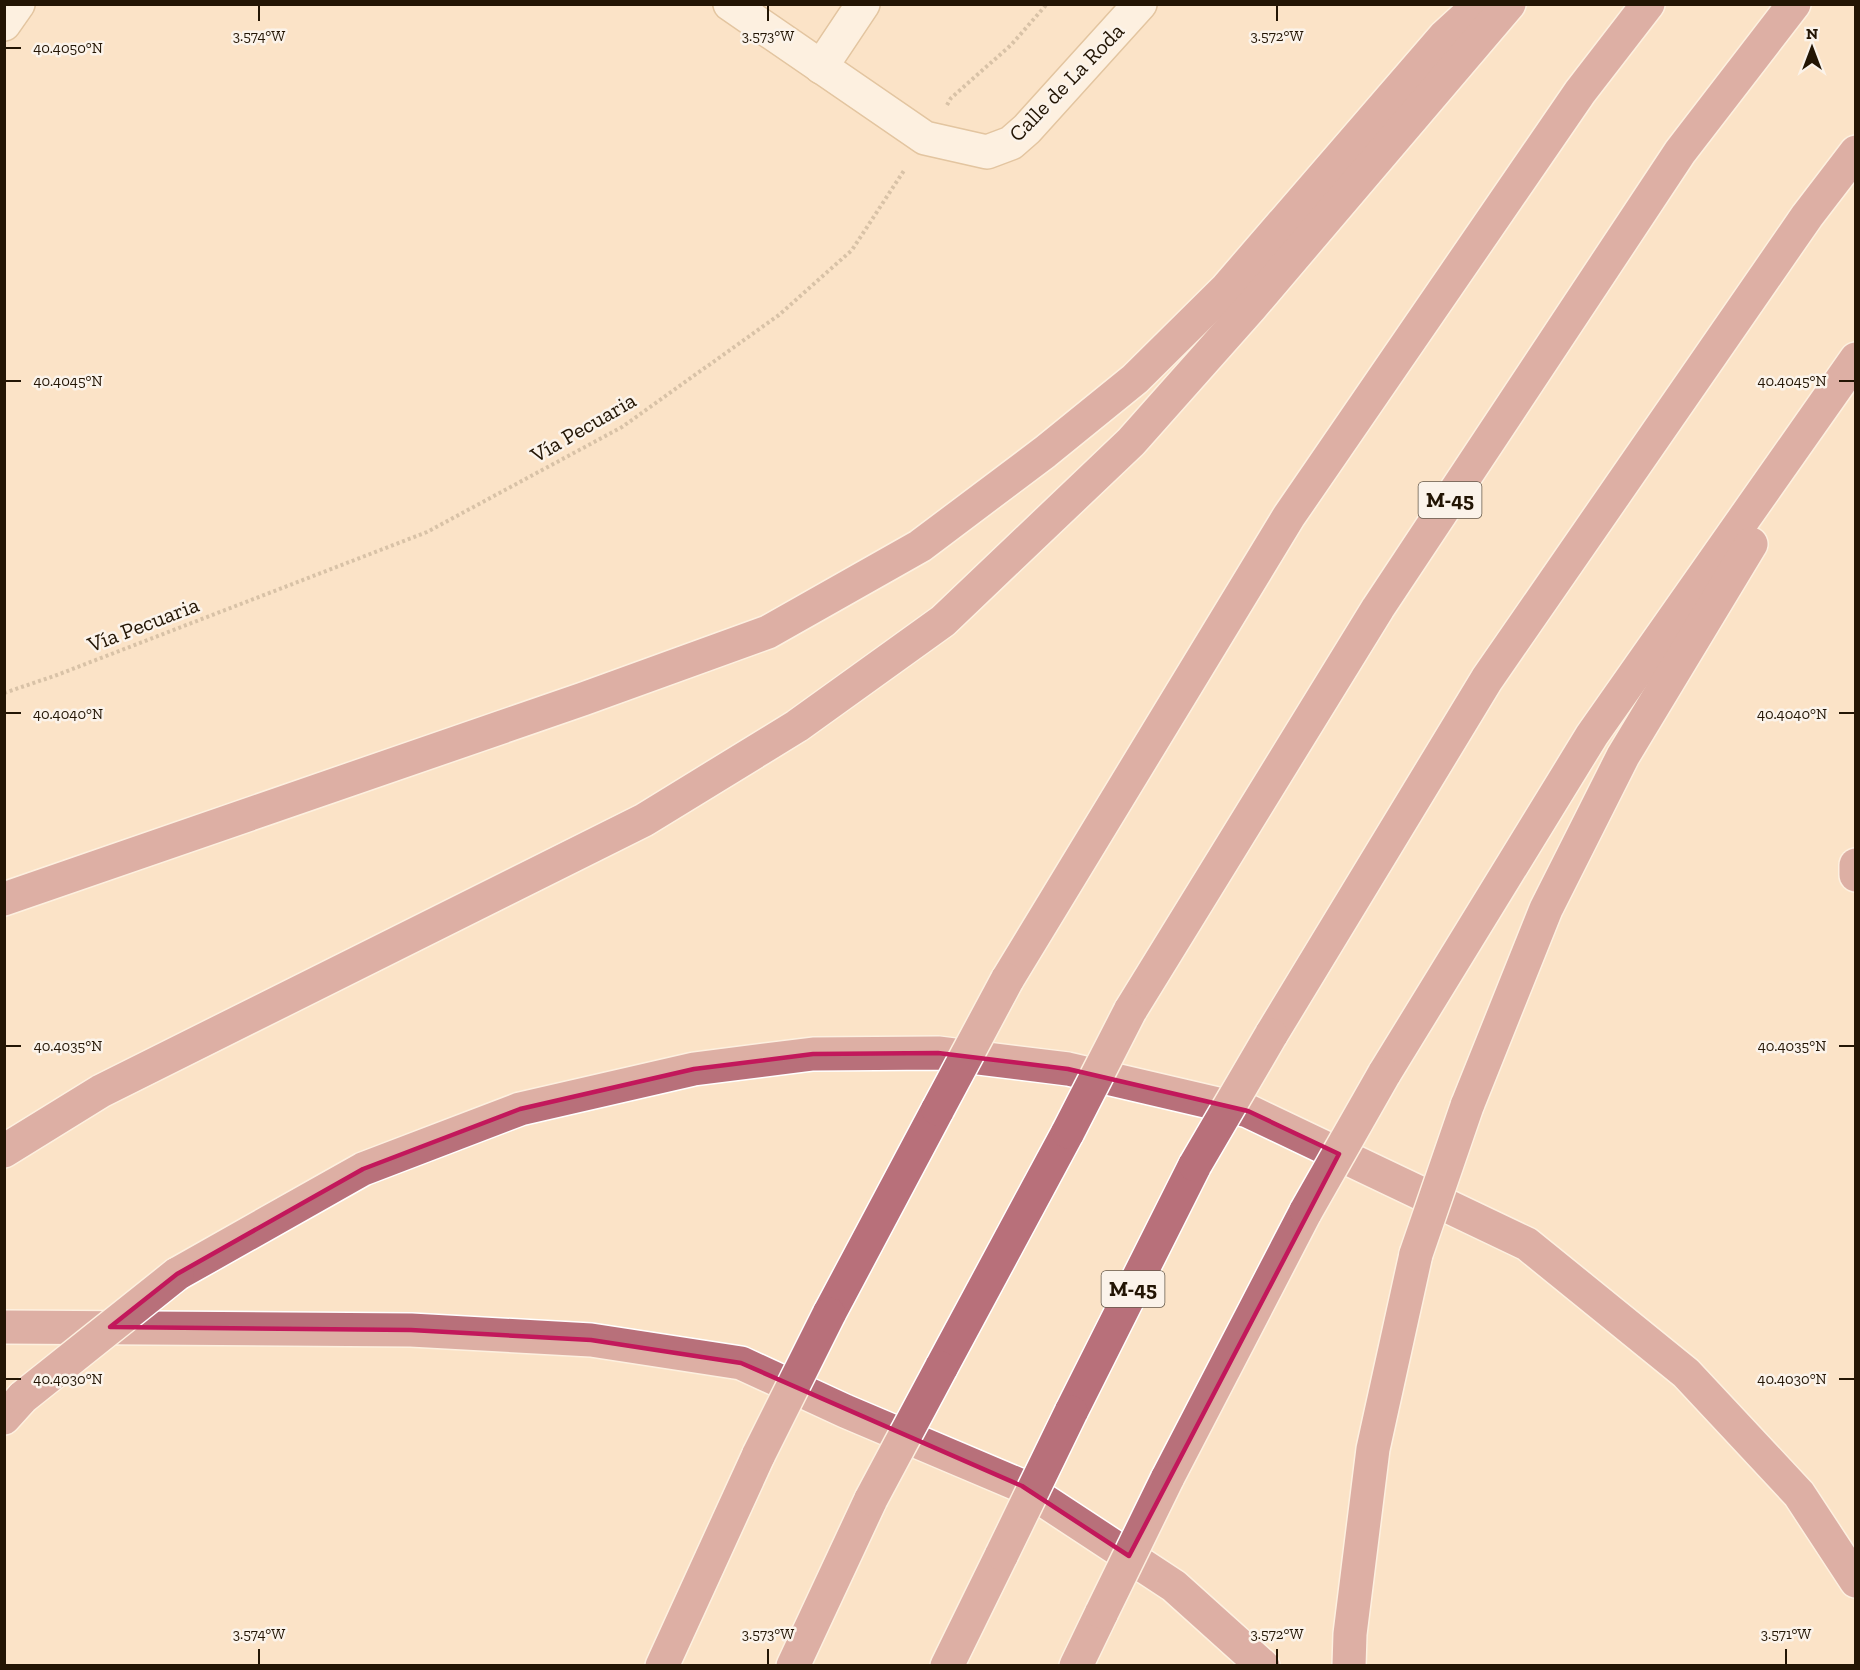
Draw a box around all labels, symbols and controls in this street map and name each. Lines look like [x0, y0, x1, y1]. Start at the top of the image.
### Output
street label: Calle de La Roda [1003, 17, 1130, 147]
north arrow [1782, 18, 1842, 78]
text: N [1806, 24, 1818, 43]
text: 3.574°W [233, 27, 285, 45]
text: 3.573°W [742, 27, 794, 45]
text: 3.572°W [1251, 27, 1303, 45]
text: 40.4050°N [33, 39, 103, 57]
text: 40.4045°N [33, 372, 103, 390]
text: 40.4045°N [1757, 372, 1827, 390]
street label: Vía Pecuaria [525, 386, 641, 469]
road number: M-45 [1418, 482, 1482, 518]
street label: Vía Pecuaria [83, 591, 203, 658]
text: 40.4040°N [33, 705, 103, 723]
text: 40.4040°N [1757, 705, 1827, 723]
text: 40.4035°N [34, 1037, 102, 1055]
text: 40.4035°N [1758, 1037, 1826, 1055]
road number: M-45 [1102, 1271, 1164, 1307]
text: 40.4030°N [33, 1370, 103, 1388]
text: 40.4030°N [1757, 1370, 1827, 1388]
text: 3.574°W [233, 1625, 285, 1643]
text: 3.573°W [742, 1625, 794, 1643]
text: 3.572°W [1251, 1625, 1303, 1643]
text: 3.571°W [1761, 1625, 1811, 1643]

